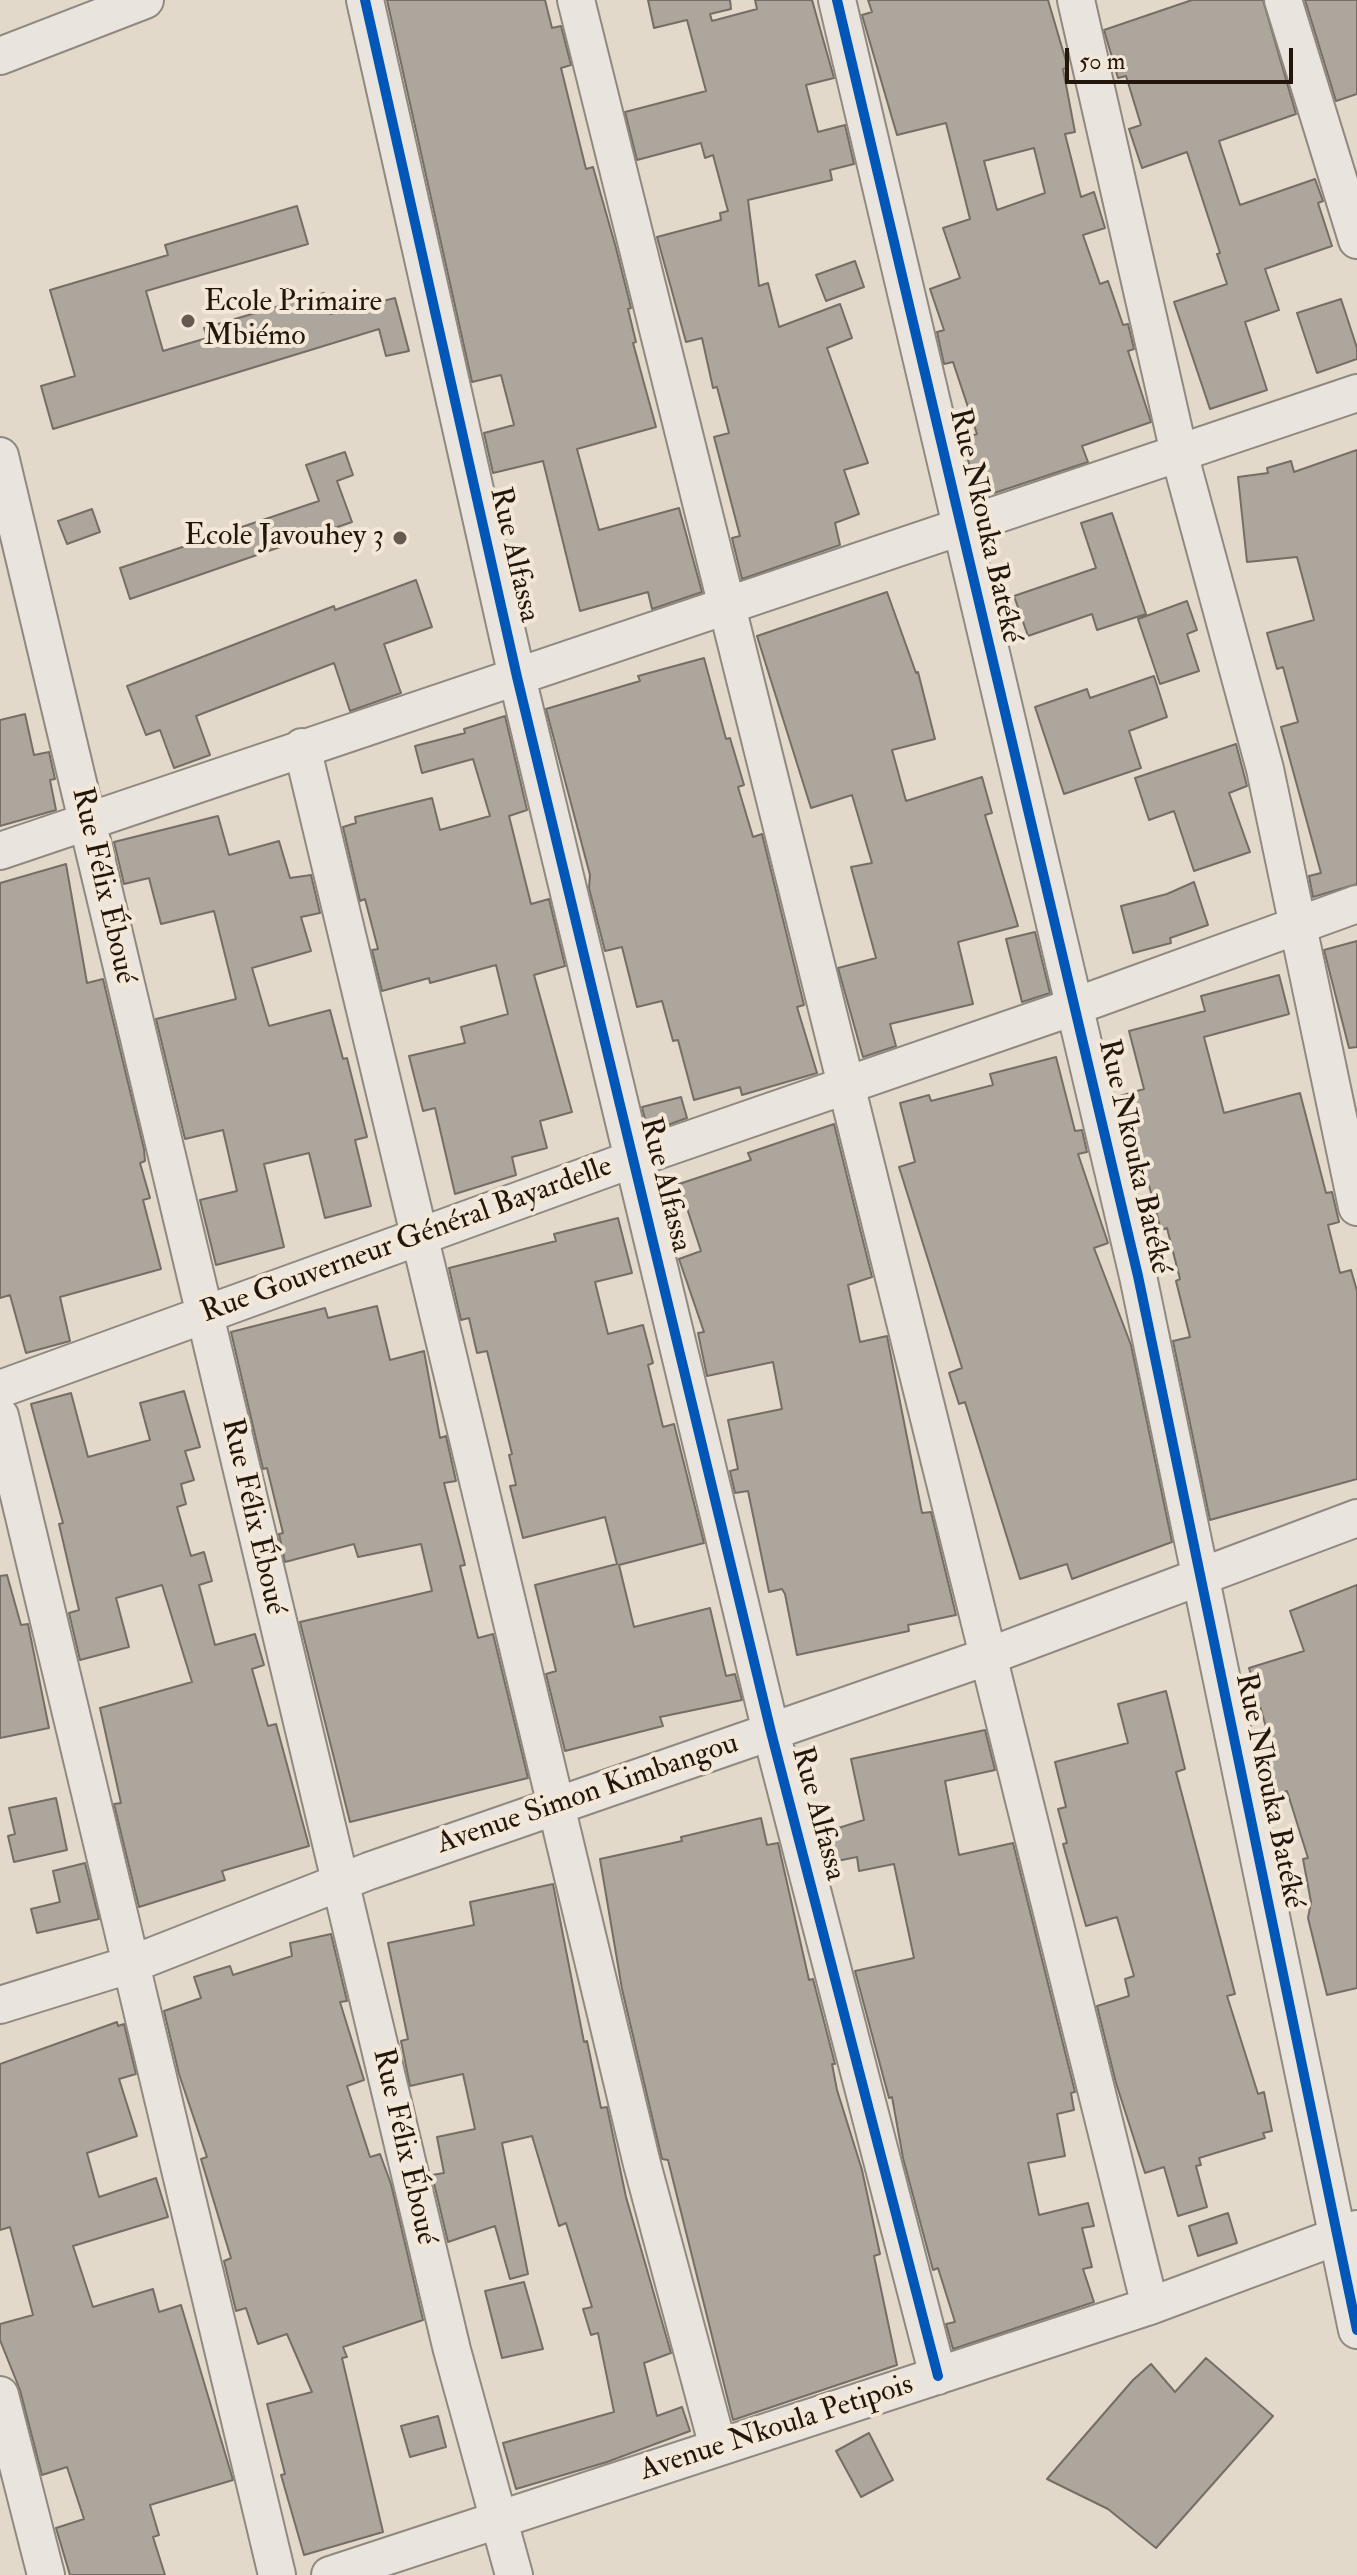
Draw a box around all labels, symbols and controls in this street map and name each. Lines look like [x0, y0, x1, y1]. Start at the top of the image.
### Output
scale bar [1069, 32, 1297, 82]
text: 50 m [1079, 46, 1125, 77]
place label: Ecole Primaire Mbiémo [204, 286, 382, 356]
marker: Ecole Primaire Mbiémo [179, 312, 197, 330]
street label: Rue Nkouka Batéké [940, 405, 1028, 647]
street label: Rue Alfassa [480, 484, 546, 626]
place label: Ecole Javouhey 3 [184, 520, 384, 556]
marker: Ecole Javouhey 3 [391, 529, 409, 547]
street label: Rue Félix Éboué [62, 784, 142, 988]
street label: Rue Nkouka Batéké [1089, 1036, 1177, 1278]
street label: Rue Alfassa [630, 1114, 698, 1256]
street label: Rue Gouverneur Général Bayardelle [197, 1150, 617, 1332]
street label: Rue Félix Éboué [212, 1415, 292, 1619]
street label: Rue Nkouka Batéké [1225, 1670, 1311, 1912]
street label: Avenue Simon Kimbangou [433, 1726, 743, 1864]
street label: Rue Alfassa [782, 1743, 852, 1885]
street label: Rue Félix Éboué [363, 2045, 443, 2249]
street label: Avenue Nkoula Petipois [636, 2368, 918, 2490]

